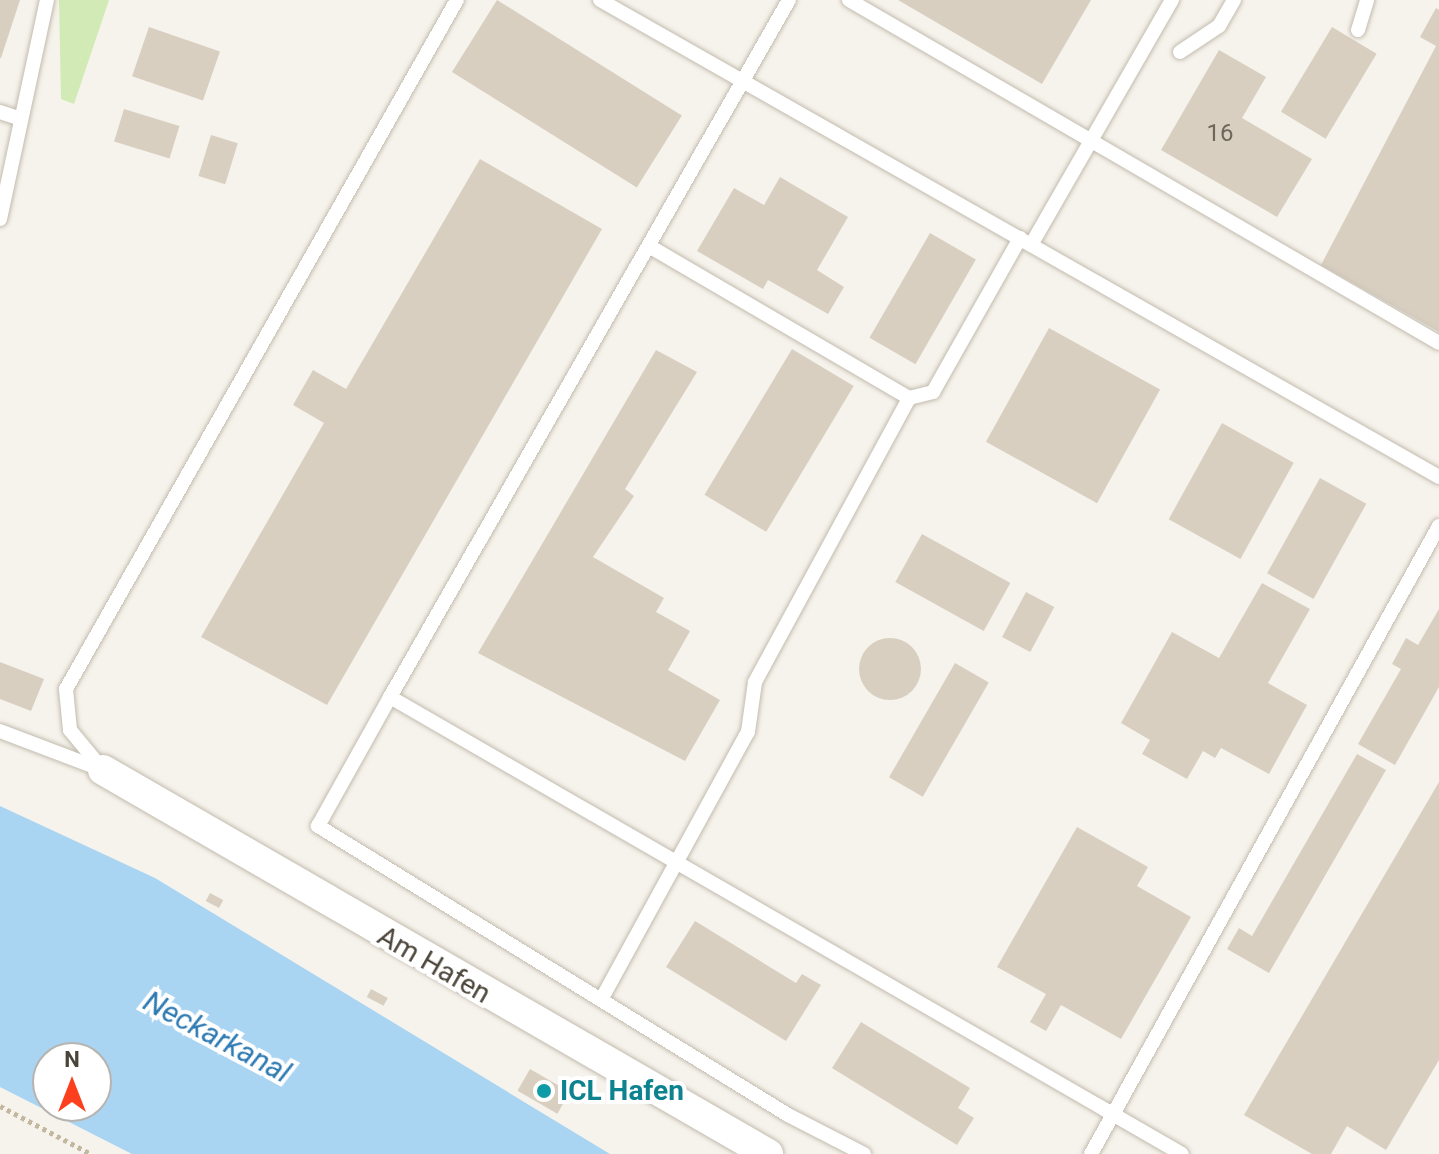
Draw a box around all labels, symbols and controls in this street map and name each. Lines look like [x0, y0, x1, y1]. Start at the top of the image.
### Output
house number: 16 [1207, 120, 1233, 148]
street label: Am Hafen [372, 919, 496, 1011]
water label: Neckarkanal [137, 983, 297, 1091]
north arrow [32, 1042, 112, 1122]
text: N [64, 1047, 80, 1072]
place label: ICL Hafen [560, 1074, 684, 1108]
marker: ICL Hafen [535, 1082, 553, 1100]

